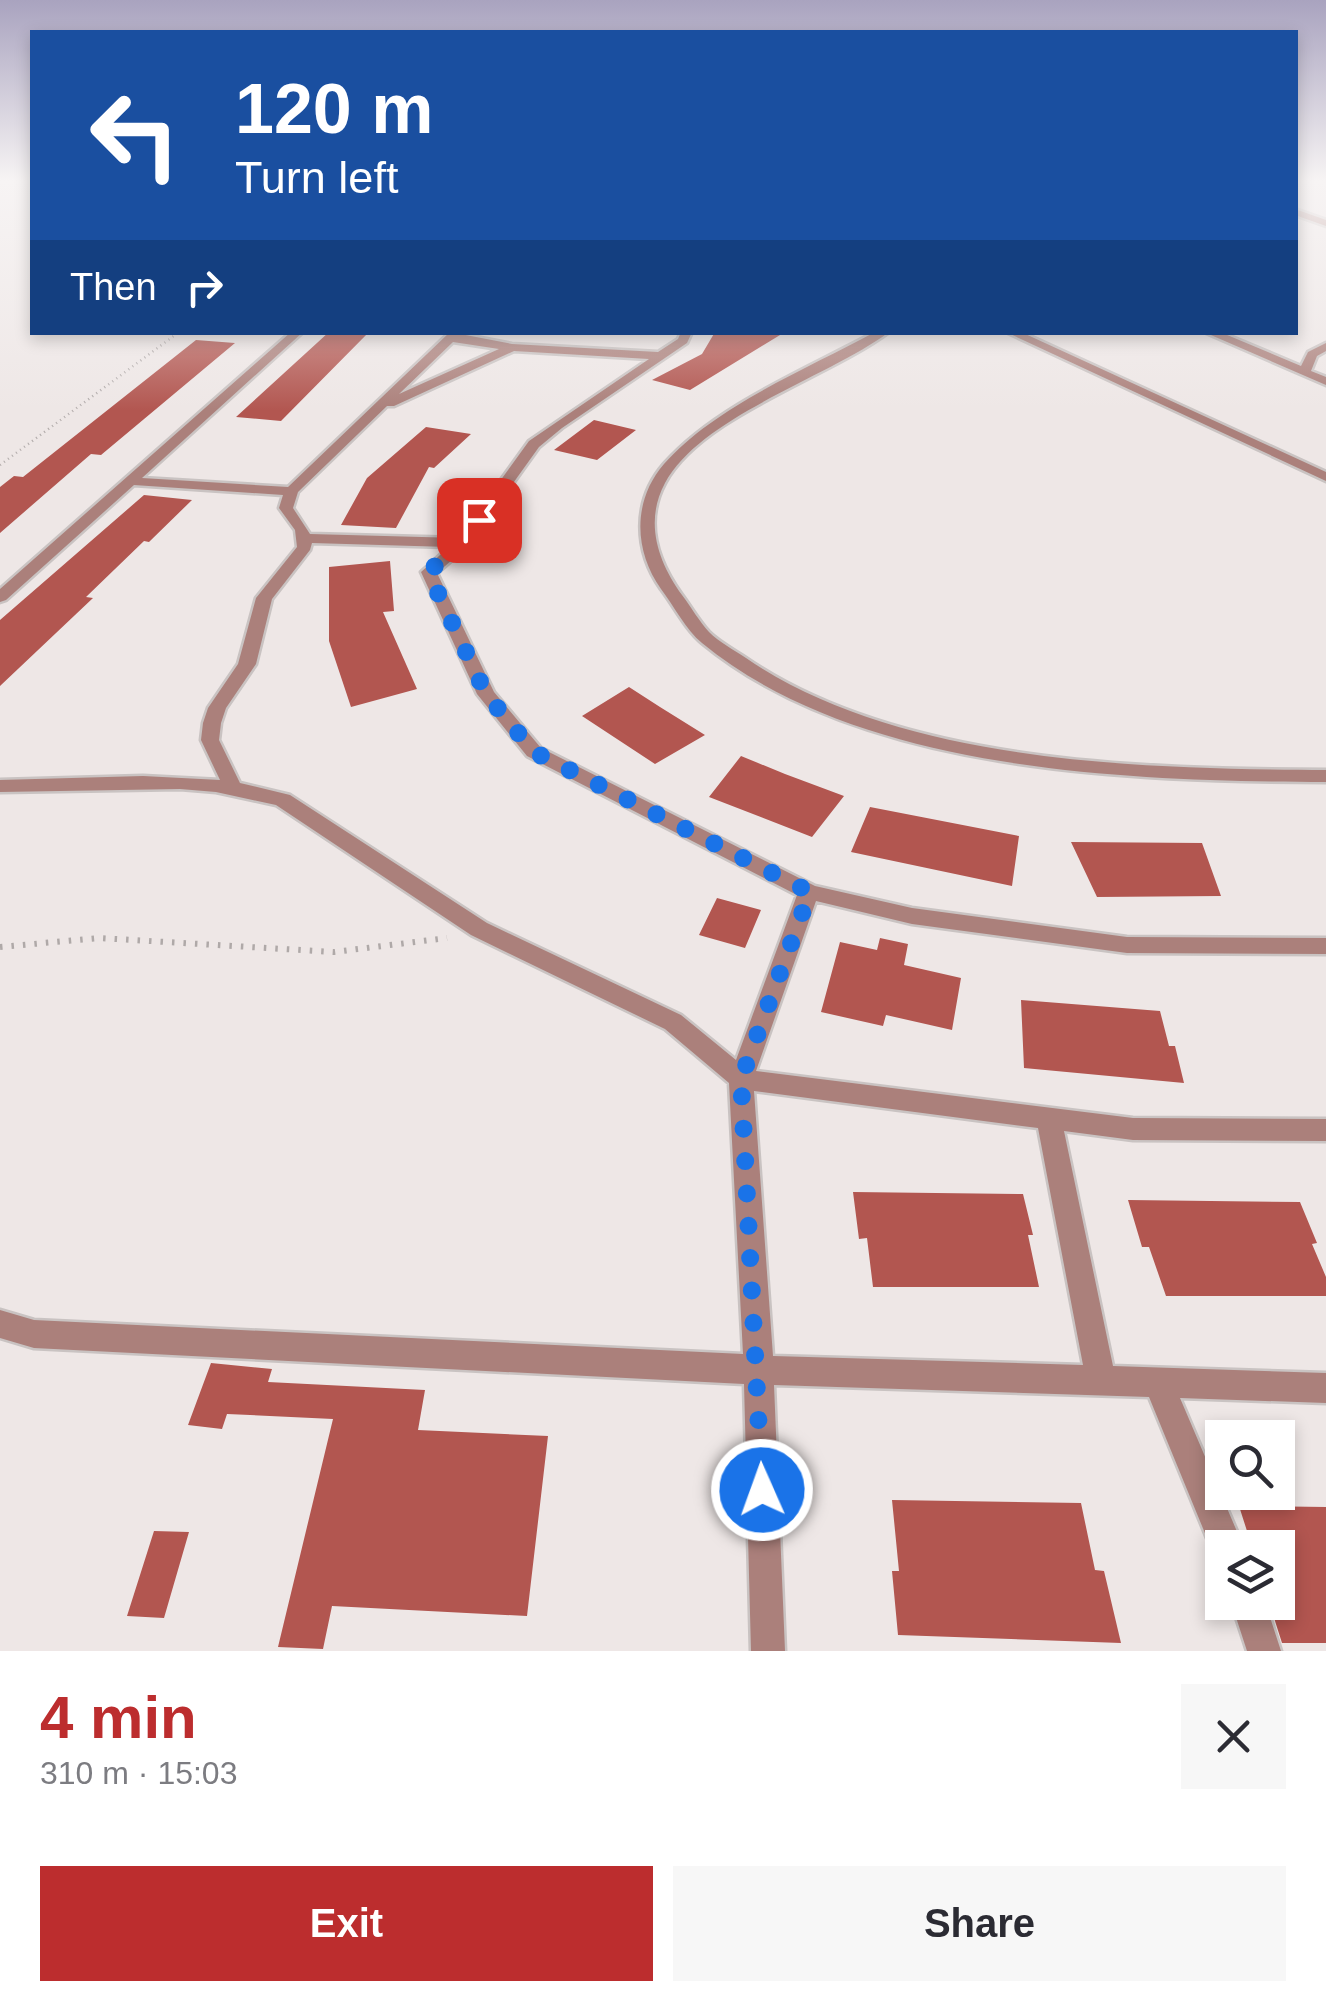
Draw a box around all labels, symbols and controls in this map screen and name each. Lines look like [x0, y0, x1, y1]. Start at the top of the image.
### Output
icon: left [70, 70, 200, 200]
text: 120 m [235, 70, 433, 148]
text: Turn left [235, 152, 398, 203]
icon: right [177, 260, 232, 315]
text: Then [70, 266, 157, 308]
pin [437, 478, 522, 563]
icon: arrive [452, 493, 507, 548]
map controls [1205, 1420, 1295, 1620]
button: search [1205, 1420, 1295, 1510]
position arrow [710, 1438, 814, 1542]
button: layers [1205, 1530, 1295, 1620]
text: 4 min [40, 1684, 197, 1751]
button: close [1181, 1684, 1286, 1789]
text: 310 m · 15:03 [40, 1755, 237, 1791]
button: Exit [40, 1866, 653, 1981]
button: Share [673, 1866, 1286, 1981]

